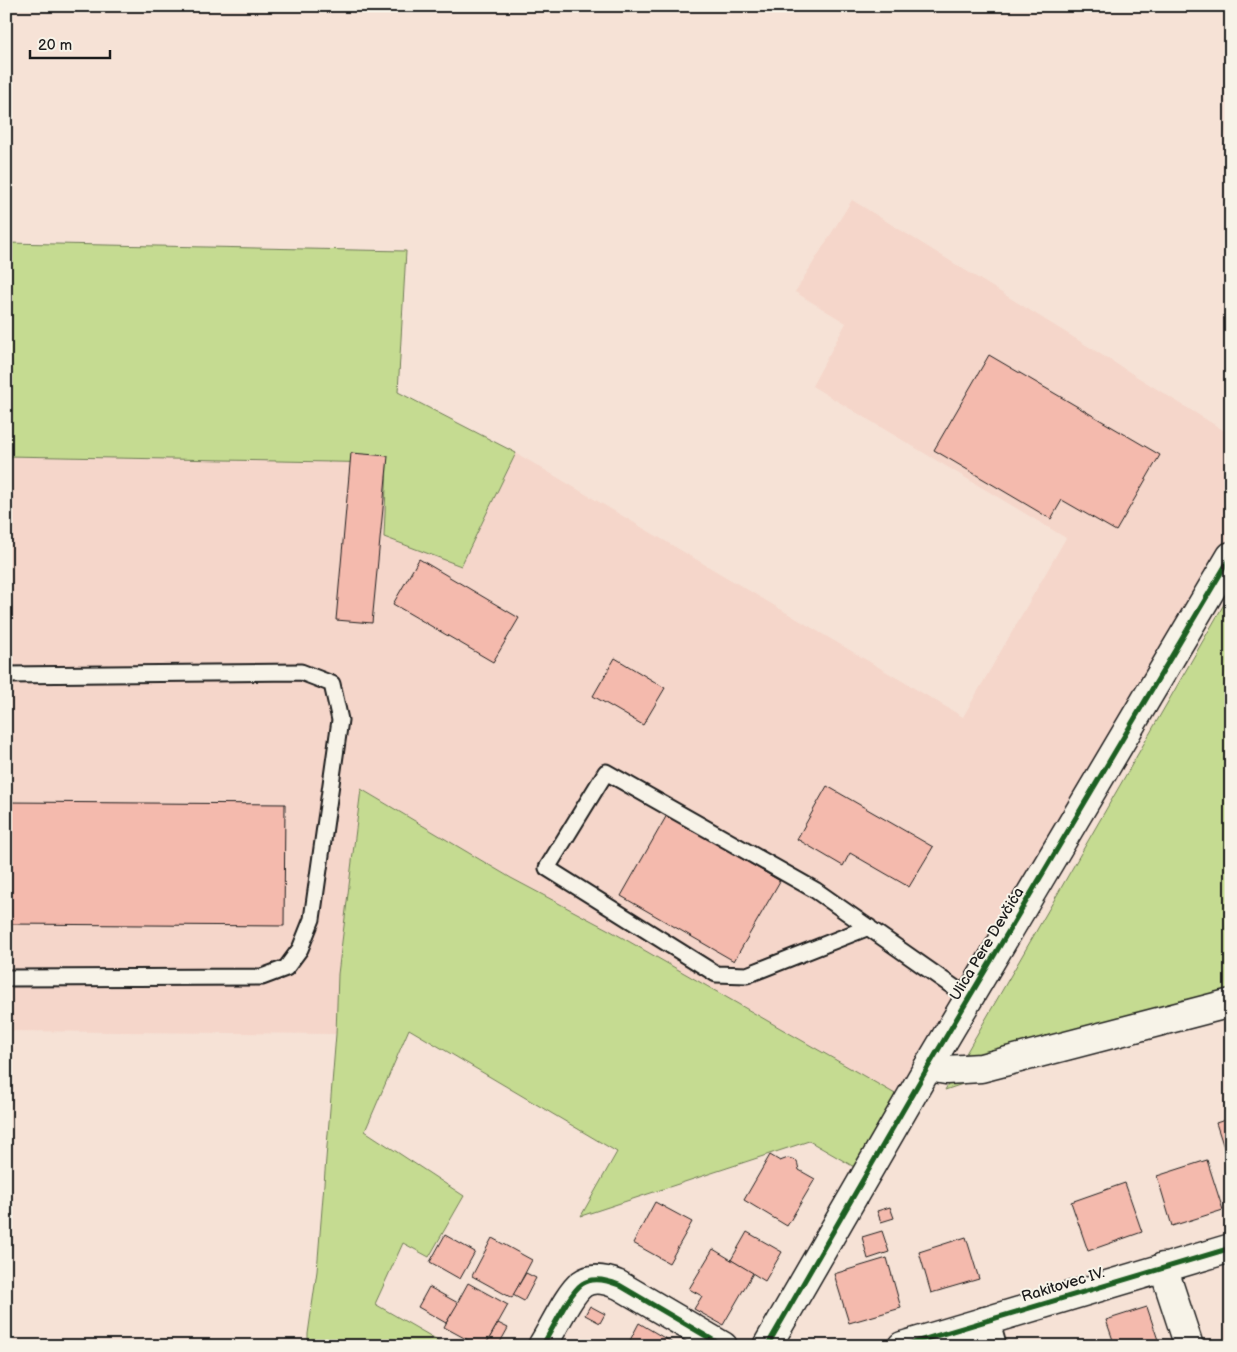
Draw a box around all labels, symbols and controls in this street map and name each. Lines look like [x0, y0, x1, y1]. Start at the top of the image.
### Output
scale bar [30, 28, 110, 60]
text: 20 m [38, 36, 72, 55]
street label: Ulica Pere Devčića [946, 884, 1028, 1004]
street label: Rakitovec IV. [1019, 1263, 1107, 1307]

